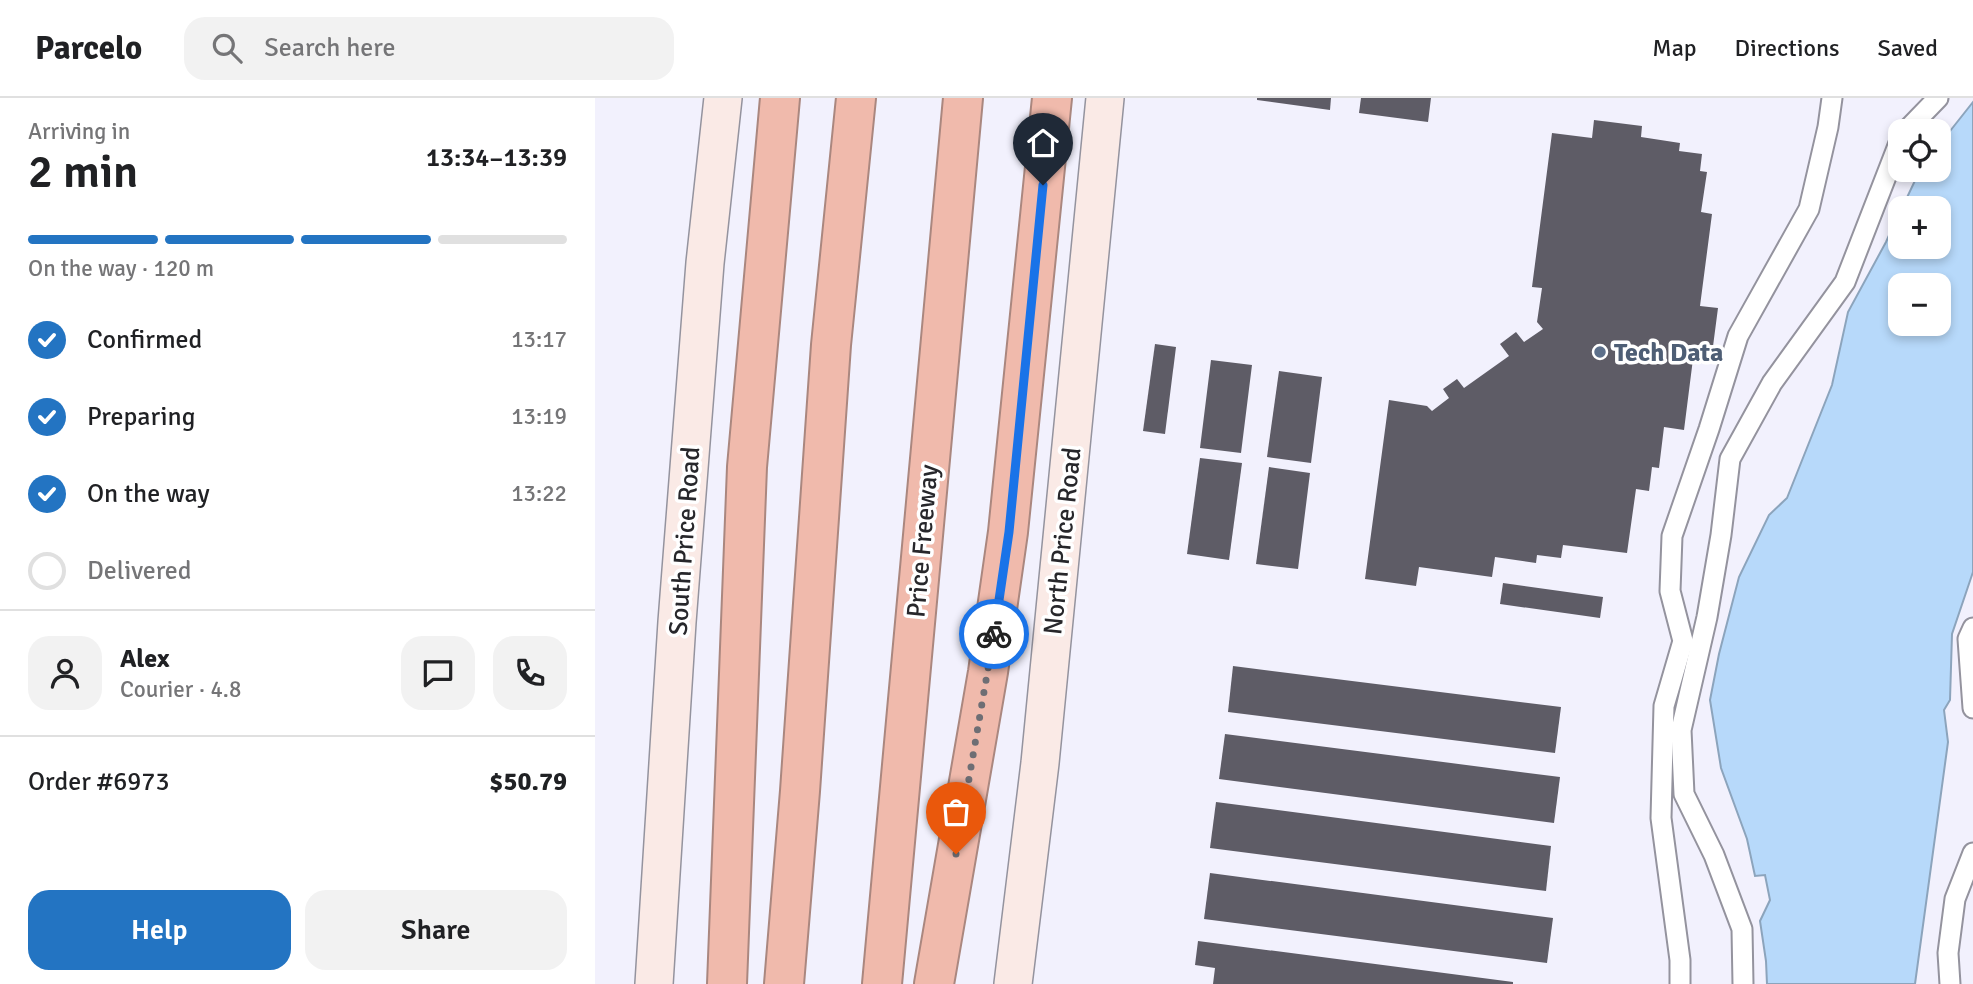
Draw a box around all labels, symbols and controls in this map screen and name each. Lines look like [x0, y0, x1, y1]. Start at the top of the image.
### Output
search box [184, 17, 674, 80]
text: Parcelo [35, 28, 142, 69]
icon: search [208, 29, 246, 67]
text: Search here [264, 32, 395, 64]
text: Map [1652, 33, 1697, 63]
text: Directions [1735, 33, 1840, 63]
text: Saved [1878, 33, 1938, 63]
pin [1013, 113, 1073, 185]
text: Arriving in [28, 117, 130, 146]
map controls [1888, 119, 1951, 336]
button: locate [1888, 119, 1951, 182]
icon: home [1024, 124, 1062, 162]
text: 13:34–13:39 [426, 142, 567, 174]
text: 2 min [28, 144, 138, 200]
button: + [1888, 196, 1951, 259]
text: On the way · 120 m [28, 254, 214, 283]
button: − [1888, 273, 1951, 336]
icon: check [28, 321, 66, 359]
text: Confirmed [87, 324, 202, 356]
text: 13:17 [511, 325, 567, 354]
place label: Tech Data [1614, 337, 1723, 369]
marker: Tech Data [1592, 344, 1608, 360]
icon: check [28, 398, 66, 436]
text: Preparing [87, 401, 195, 433]
text: 13:19 [511, 402, 567, 431]
street label: South Price Road [662, 446, 708, 636]
street label: North Price Road [1037, 446, 1089, 636]
street label: Price Freeway [900, 463, 946, 619]
icon: check [28, 475, 66, 513]
text: On the way [87, 478, 210, 510]
text: 13:22 [511, 479, 567, 508]
text: Delivered [87, 555, 192, 587]
courier [959, 599, 1029, 669]
icon: bike [975, 615, 1013, 653]
button: person [28, 636, 102, 710]
button: chat [401, 636, 475, 710]
button: phone [493, 636, 567, 710]
text: Alex [120, 643, 170, 675]
text: Courier · 4.8 [120, 675, 241, 704]
text: Order #6973 [28, 766, 169, 798]
text: $50.79 [489, 766, 567, 798]
pin [926, 782, 986, 854]
icon: bag [937, 793, 975, 831]
button: Help [28, 890, 291, 970]
button: Share [305, 890, 567, 970]

